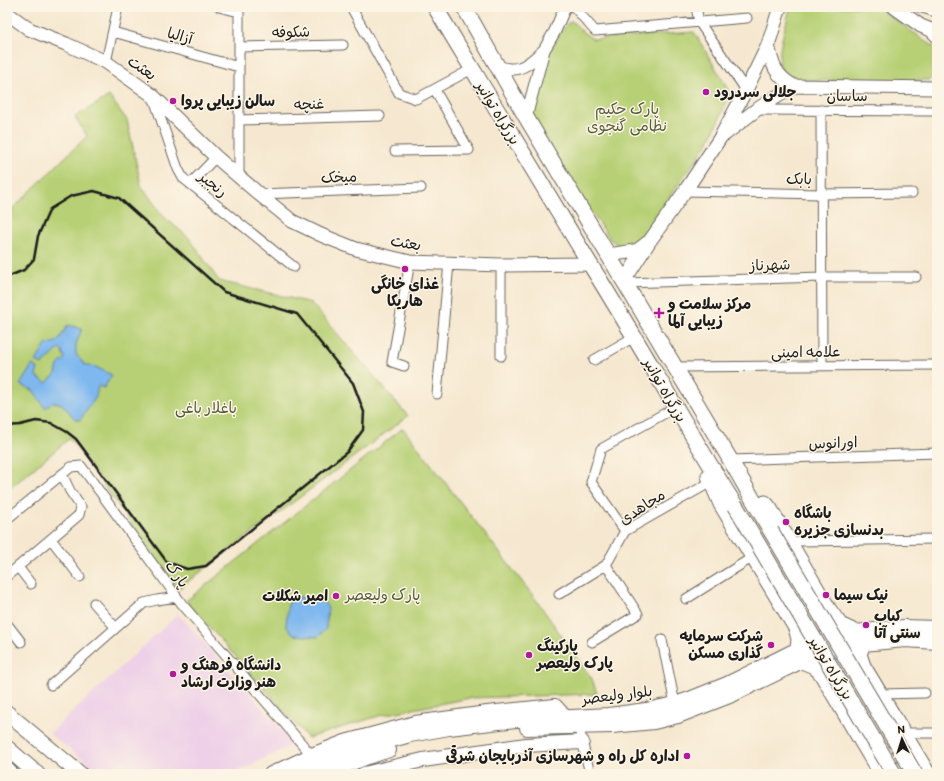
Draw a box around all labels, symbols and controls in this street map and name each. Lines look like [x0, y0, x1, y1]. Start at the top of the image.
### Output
street label: شکوفه [272, 23, 310, 41]
street label: آزالیا [165, 24, 196, 49]
street label: بعثت [124, 52, 160, 84]
street label: بزرگراه توانیر [471, 76, 524, 148]
place label: جلالی سردرود [714, 83, 797, 102]
marker: جلالی سردرود [701, 87, 711, 97]
street label: ساسان [826, 87, 868, 105]
place label: سالن زيبايى پروا [181, 92, 275, 111]
street label: غنچه [293, 94, 325, 115]
marker: سالن زيبايى پروا [168, 96, 178, 106]
park label: پارک حکیم نظامی گنجوی [587, 100, 667, 136]
street label: رنجبر [194, 166, 231, 201]
street label: میخک [321, 167, 357, 187]
street label: بابک [786, 170, 812, 188]
street label: بعثت [389, 231, 423, 255]
street label: شهرناز [748, 255, 791, 275]
marker: غذای خانگی هاریکا [400, 264, 410, 274]
place label: غذای خانگی هاریکا [371, 274, 439, 310]
place label: مرکز سلامت و زیبایی آلما [667, 295, 751, 331]
marker: مرکز سلامت و زیبایی آلما [653, 307, 665, 319]
street label: علامه امینی [771, 342, 841, 363]
street label: بزرگراه توانیر [638, 353, 691, 425]
park label: باغلار باغی [175, 399, 237, 418]
street label: اورانوس [808, 433, 858, 453]
street label: مجاهدی [616, 485, 668, 529]
place label: باشگاه بدنسازی جزیره [794, 503, 884, 539]
marker: باشگاه بدنسازی جزیره [781, 517, 791, 527]
street label: پارک [160, 557, 193, 592]
park label: پارک ولیعصر [344, 586, 420, 605]
place label: نیک سیما [834, 586, 888, 604]
place label: امیر شکلات [262, 587, 328, 605]
marker: نیک سیما [821, 590, 831, 600]
marker: امیر شکلات [331, 591, 341, 601]
place label: کباب سنتی آتا [874, 607, 921, 643]
marker: کباب سنتی آتا [861, 620, 871, 630]
place label: شرکت سرمایه گذاری مسکن [679, 627, 763, 662]
street label: بزرگراه توانیر [804, 631, 857, 703]
place label: پارکینگ پارک ولیعصر [535, 637, 613, 672]
marker: شرکت سرمایه گذاری مسکن [766, 640, 776, 650]
marker: پارکینگ پارک ولیعصر [524, 650, 534, 660]
place label: دانشگاه فرهنگ و هنر وزارت ارشاد [180, 655, 281, 691]
marker: دانشگاه فرهنگ و هنر وزارت ارشاد [168, 669, 178, 679]
street label: بلوار ولیعصر [579, 682, 653, 709]
north arrow [882, 719, 922, 759]
text: N [897, 723, 906, 736]
place label: اداره کل راه و شهرسازی آذربایجان شرقی [446, 745, 679, 765]
marker: اداره کل راه و شهرسازی آذربایجان شرقی [682, 751, 692, 761]

